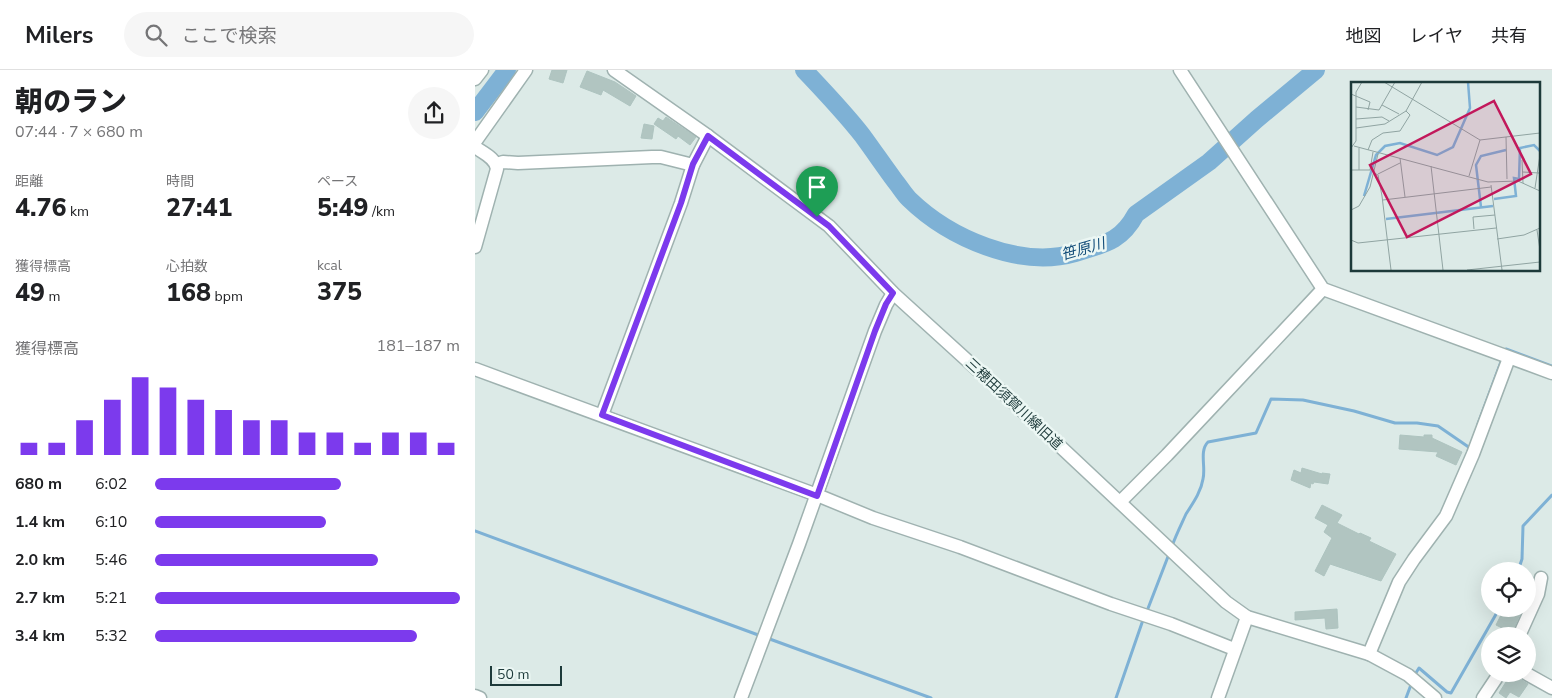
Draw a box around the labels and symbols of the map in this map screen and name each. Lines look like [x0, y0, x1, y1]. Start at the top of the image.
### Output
inset map [1351, 82, 1539, 271]
pin [796, 166, 838, 217]
water label: 笹原川 [1059, 233, 1109, 265]
street label: 三穂田須賀川線旧道 [961, 354, 1067, 454]
scale bar [490, 663, 563, 686]

